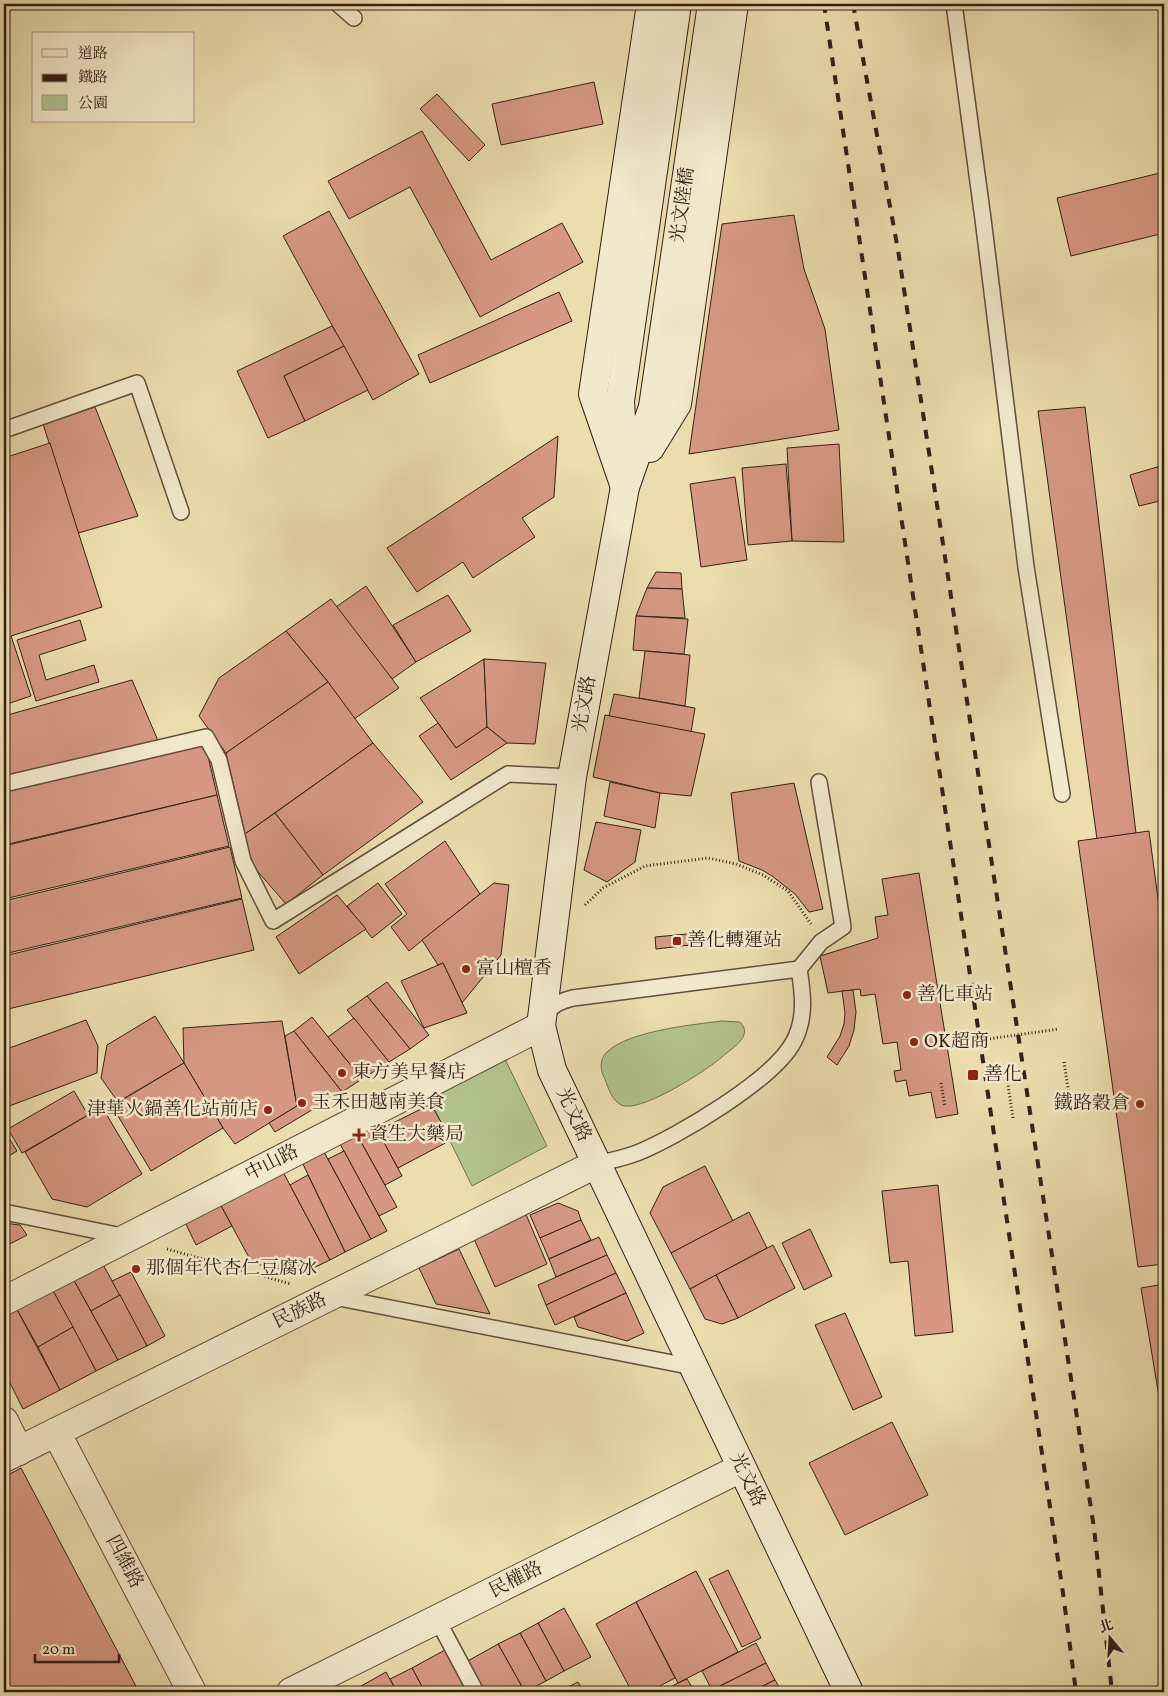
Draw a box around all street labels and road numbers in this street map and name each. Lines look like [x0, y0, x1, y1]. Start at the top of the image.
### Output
street label: 光文陸橋 [665, 166, 701, 244]
street label: 光文路 [567, 674, 603, 734]
street label: 光文路 [549, 1084, 597, 1146]
street label: 中山路 [241, 1138, 303, 1188]
street label: 民族路 [269, 1287, 331, 1335]
street label: 光文路 [723, 1449, 771, 1511]
street label: 四維路 [99, 1531, 149, 1593]
street label: 民權路 [485, 1555, 547, 1605]

